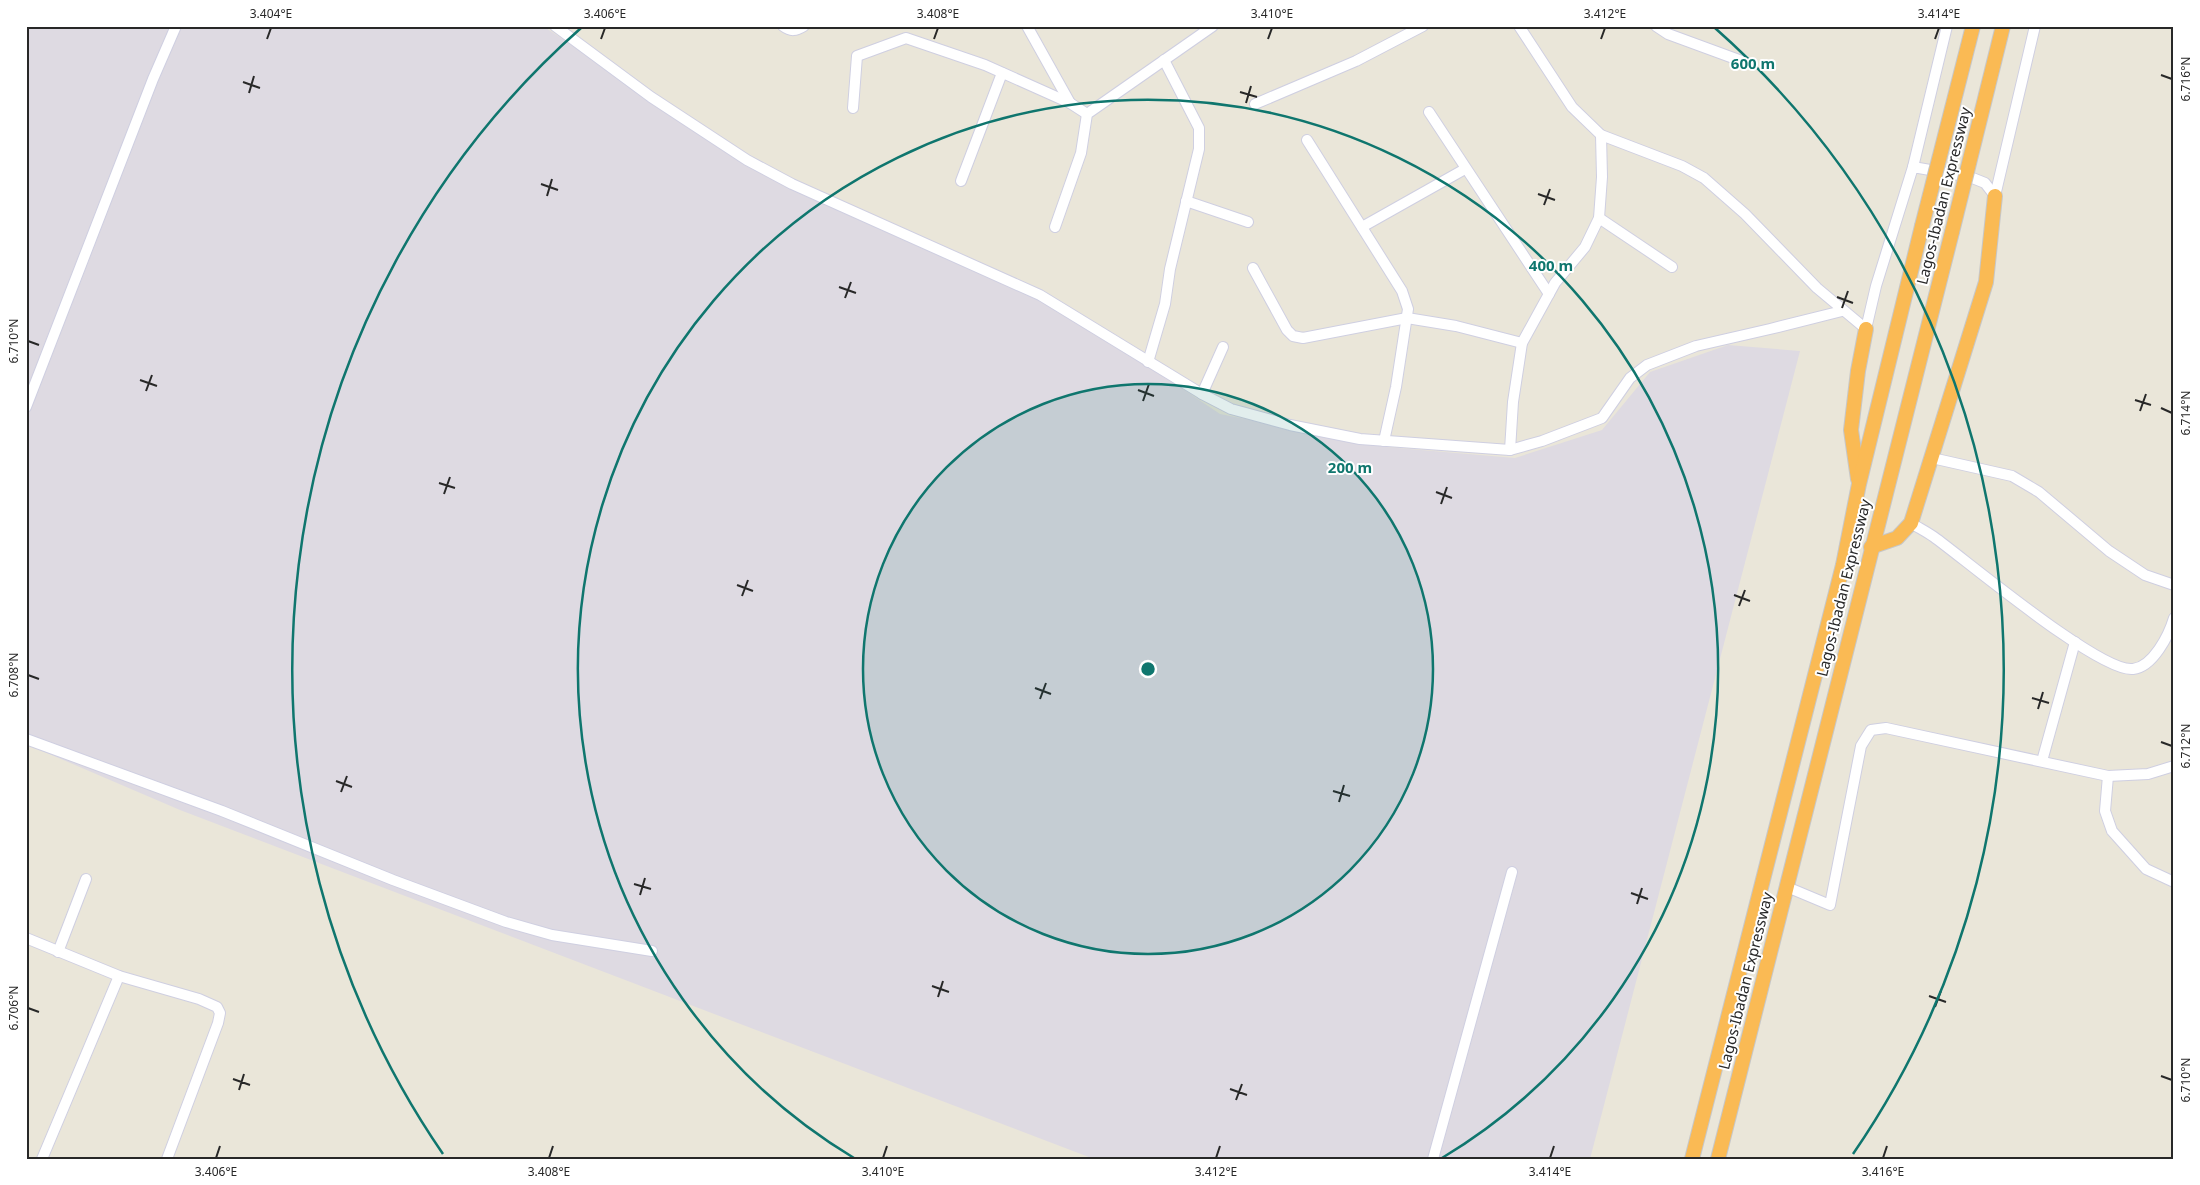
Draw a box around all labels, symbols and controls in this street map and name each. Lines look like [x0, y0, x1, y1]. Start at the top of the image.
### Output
text: 3.404°E [250, 5, 292, 22]
text: 3.406°E [584, 5, 626, 22]
text: 3.408°E [917, 5, 959, 22]
text: 3.410°E [1251, 5, 1293, 22]
text: 3.412°E [1584, 5, 1626, 22]
text: 3.414°E [1918, 5, 1960, 22]
text: 600 m [1731, 53, 1775, 73]
text: 6.716°N [2177, 57, 2194, 101]
street label: Lagos-Ibadan Expressway [1911, 105, 1975, 287]
text: 400 m [1529, 255, 1573, 275]
text: 6.710°N [5, 319, 22, 363]
text: 6.714°N [2177, 391, 2194, 435]
text: 200 m [1328, 457, 1372, 477]
street label: Lagos-Ibadan Expressway [1811, 497, 1875, 679]
text: 6.708°N [5, 653, 22, 697]
centre of rings [1139, 660, 1157, 678]
text: 6.712°N [2177, 724, 2194, 768]
street label: Lagos-Ibadan Expressway [1713, 890, 1777, 1072]
text: 6.706°N [5, 986, 22, 1030]
text: 6.710°N [2177, 1058, 2194, 1102]
text: 3.406°E [195, 1163, 237, 1180]
text: 3.408°E [528, 1163, 570, 1180]
text: 3.410°E [862, 1163, 904, 1180]
text: 3.412°E [1195, 1163, 1237, 1180]
text: 3.414°E [1529, 1163, 1571, 1180]
text: 3.416°E [1862, 1163, 1904, 1180]

